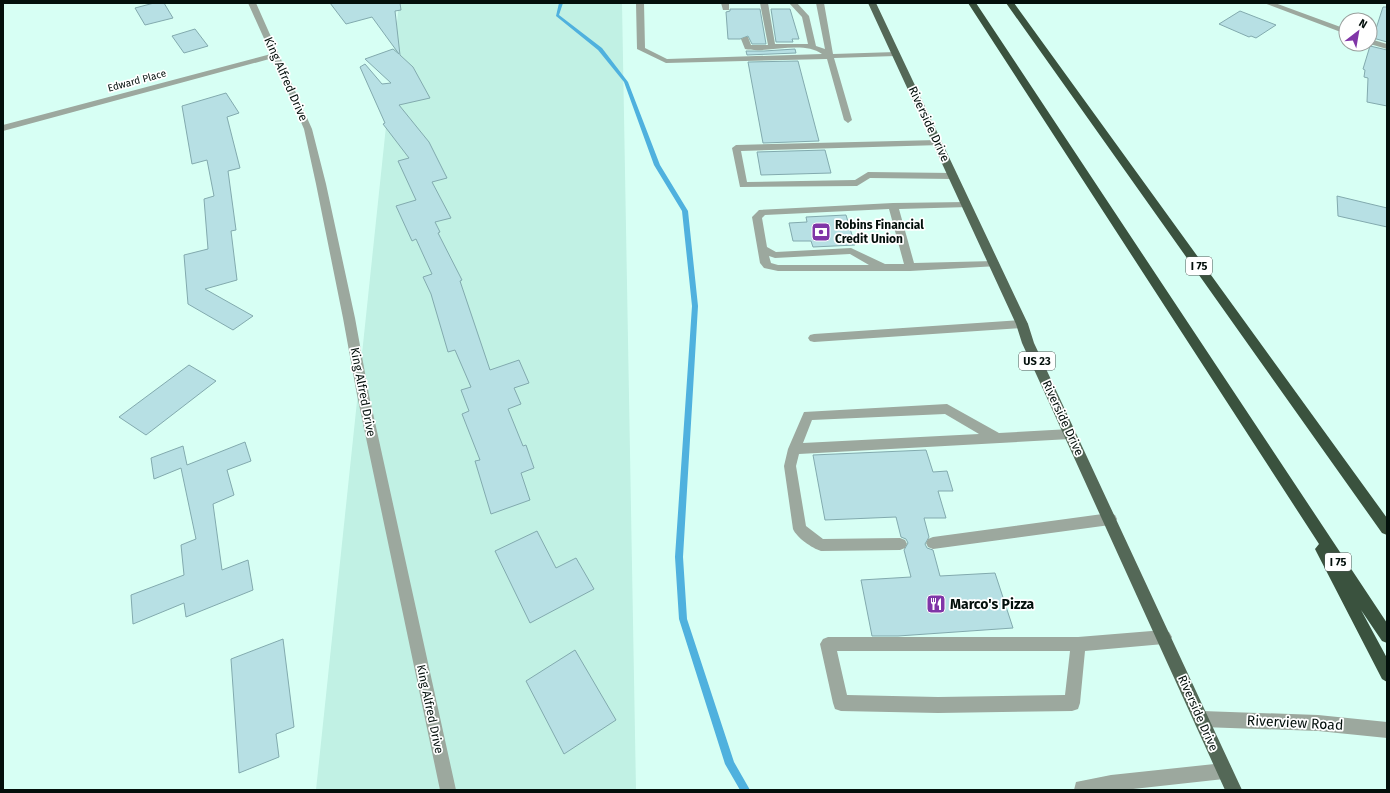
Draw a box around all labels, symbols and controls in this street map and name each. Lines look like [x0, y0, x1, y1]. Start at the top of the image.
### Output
north arrow [1338, 12, 1378, 52]
text: N [1356, 16, 1369, 31]
street label: King Alfred Drive [261, 35, 311, 123]
street label: Edward Place [107, 67, 167, 95]
street label: Riverside Drive [905, 84, 953, 164]
place label: Robins Financial Credit Union [835, 218, 924, 246]
bank icon: Robins Financial Credit Union [810, 221, 832, 243]
road number: I 75 [1186, 257, 1212, 275]
street label: King Alfred Drive [347, 346, 379, 438]
road number: US 23 [1019, 352, 1055, 370]
street label: Riverside Drive [1039, 378, 1087, 458]
road number: I 75 [1325, 553, 1351, 571]
restaurant icon: Marco's Pizza [925, 593, 947, 615]
place label: Marco's Pizza [950, 596, 1035, 613]
street label: King Alfred Drive [414, 663, 446, 755]
street label: Riverside Drive [1175, 673, 1221, 753]
street label: Riverview Road [1246, 712, 1344, 734]

